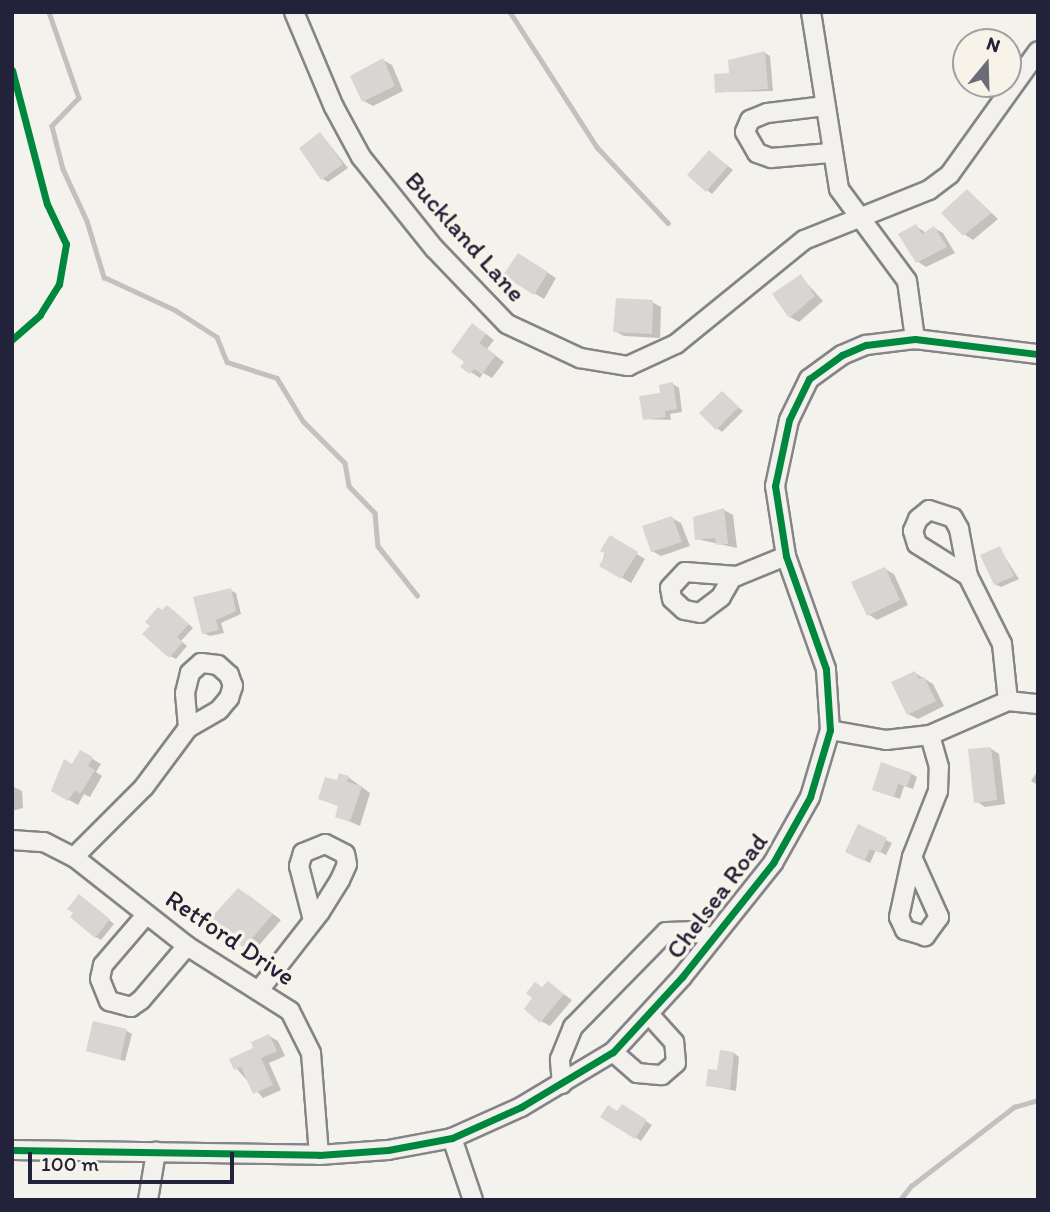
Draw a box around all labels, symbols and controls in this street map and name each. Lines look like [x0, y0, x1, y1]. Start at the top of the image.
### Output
north arrow [952, 28, 1022, 98]
text: N [984, 32, 1003, 58]
street label: Buckland Lane [398, 165, 532, 309]
street label: Chelsea Road [659, 827, 775, 965]
street label: Retford Drive [159, 883, 301, 993]
scale bar [32, 1138, 238, 1182]
text: 100 m [41, 1151, 99, 1176]

